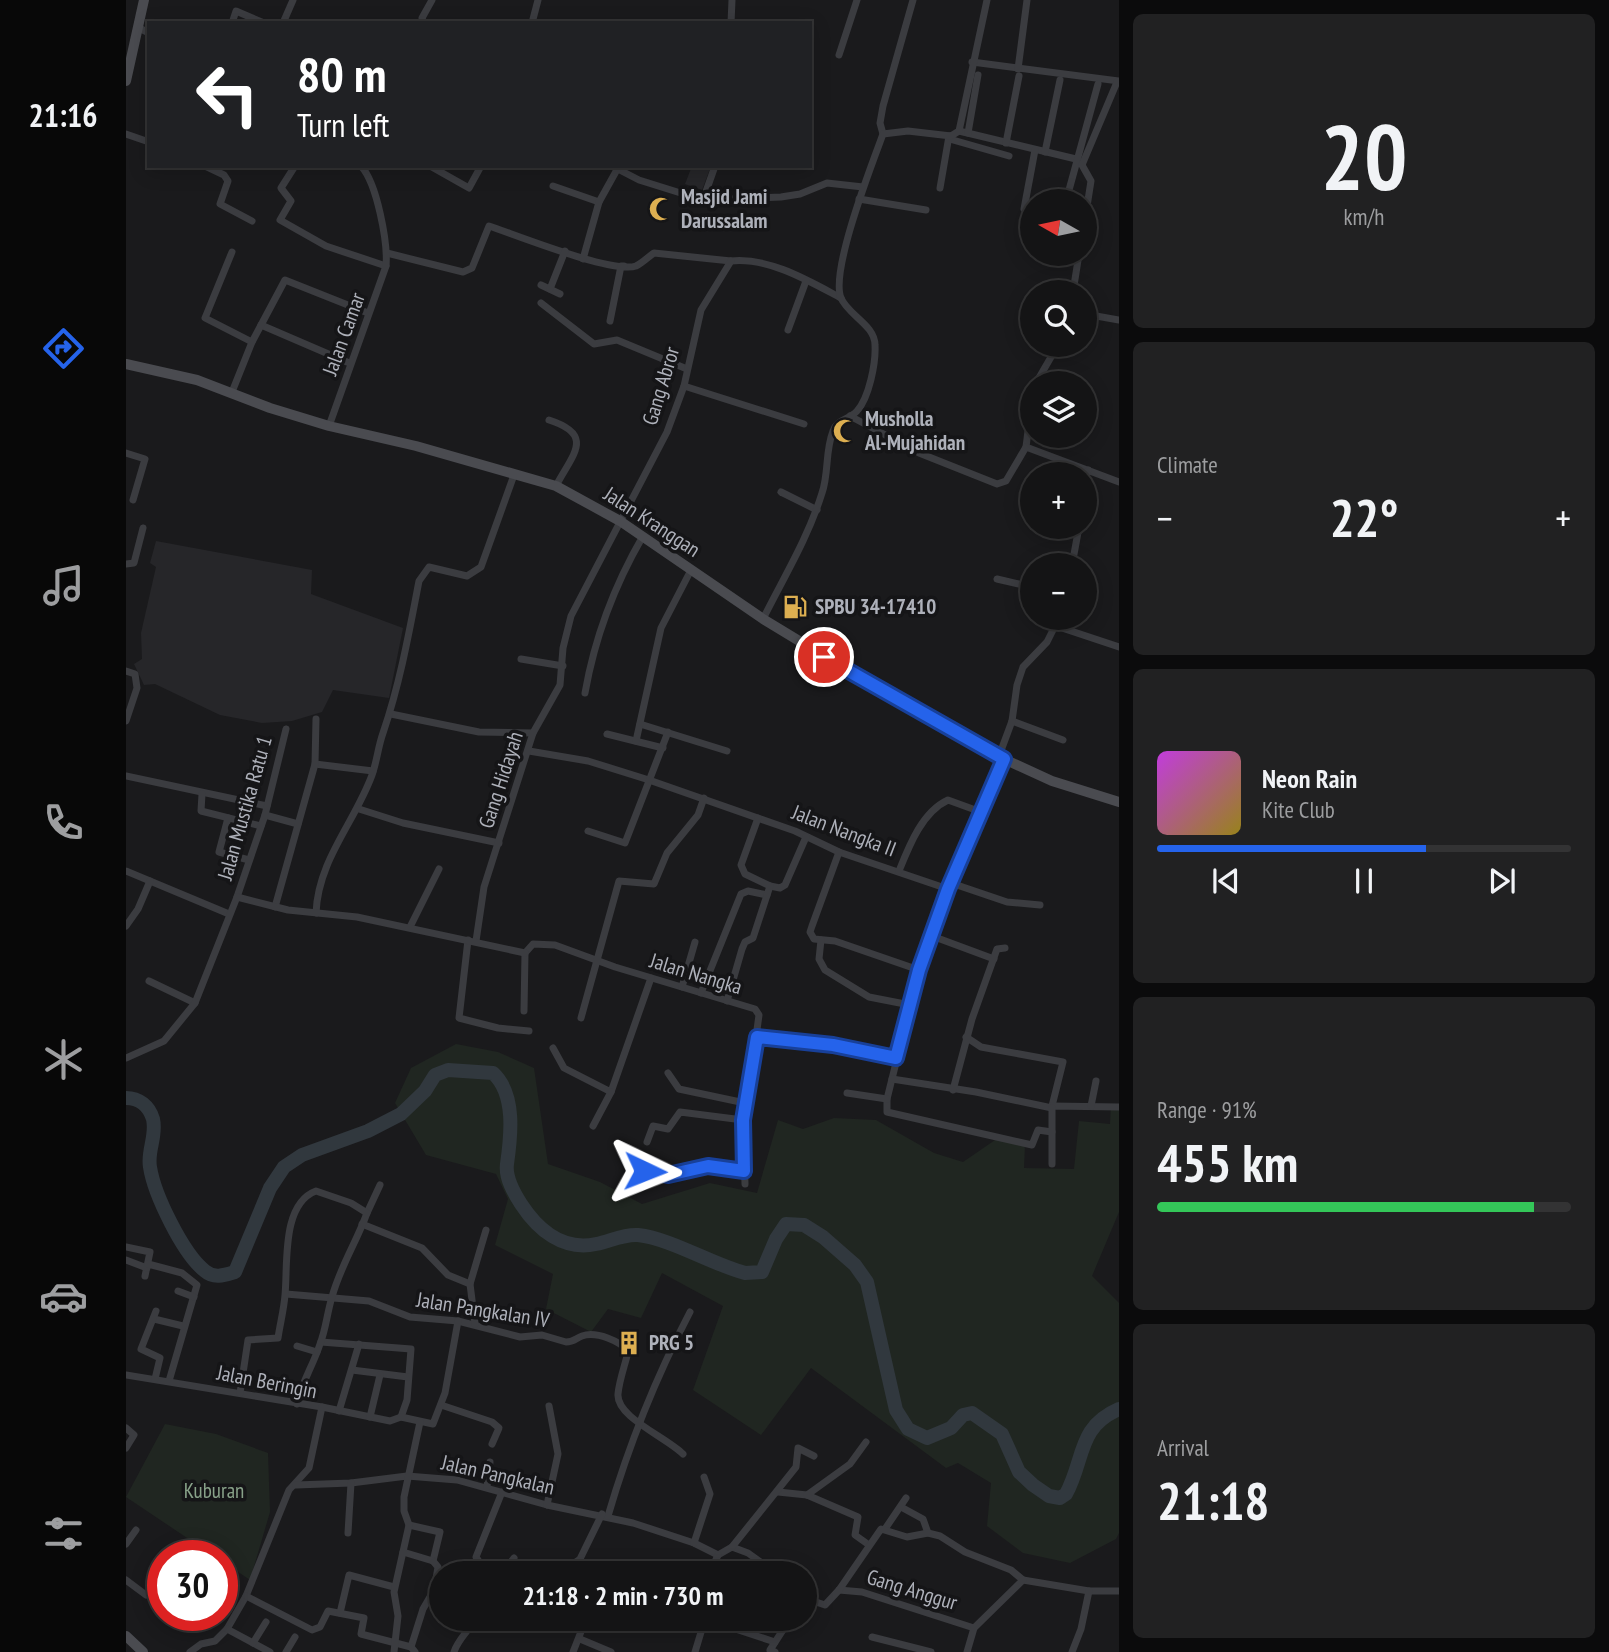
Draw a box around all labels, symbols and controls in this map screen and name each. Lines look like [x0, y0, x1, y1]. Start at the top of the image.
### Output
text: 80 m [297, 42, 386, 106]
icon: left [182, 49, 273, 140]
text: 21:16 [28, 94, 98, 136]
text: 20 [1321, 97, 1408, 215]
text: Turn left [297, 104, 389, 146]
place label: Masjid Jami Darussalam [681, 183, 768, 234]
north arrow [1020, 189, 1097, 266]
map controls [1020, 189, 1097, 630]
mosque icon: Masjid Jami Darussalam [647, 195, 675, 223]
text: km/h [1344, 202, 1384, 231]
button: search [1020, 280, 1097, 357]
street label: Jalan Camar [316, 289, 371, 380]
icon: directions [39, 324, 88, 373]
street label: Gang Abror [636, 343, 685, 428]
button: layers [1020, 371, 1097, 448]
place label: Musholla Al-Mujahidan [864, 405, 965, 456]
mosque icon: Musholla Al-Mujahidan [831, 417, 859, 445]
text: Climate [1157, 450, 1218, 479]
button: + [1020, 462, 1097, 539]
street label: Jalan Kranggan [598, 480, 706, 563]
text: 22° [1330, 484, 1398, 551]
text: − [1157, 493, 1173, 542]
text: + [1555, 493, 1571, 542]
button: − [1020, 553, 1097, 630]
icon: music [39, 561, 88, 610]
fuel station icon: SPBU 34-17410 [781, 593, 809, 621]
place label: SPBU 34-17410 [815, 593, 936, 620]
pin [794, 627, 854, 687]
icon: arrive [805, 638, 843, 676]
street label: Gang Hidayah [472, 728, 529, 832]
street label: Jalan Mustika Ratu 1 [211, 733, 278, 884]
text: Neon Rain [1262, 762, 1357, 795]
text: Kite Club [1262, 795, 1335, 824]
icon: phone [39, 798, 88, 847]
street label: Jalan Nangka II [787, 798, 900, 863]
icon: previous [1207, 862, 1245, 900]
icon: pause [1345, 862, 1383, 900]
icon: next [1483, 862, 1521, 900]
street label: Jalan Nangka [646, 946, 746, 1000]
icon: climate [39, 1035, 88, 1084]
text: Range · 91% [1157, 1095, 1257, 1124]
text: 455 km [1157, 1129, 1298, 1196]
position arrow [608, 1134, 682, 1208]
icon: car [39, 1272, 88, 1321]
street label: Jalan Pangkalan IV [414, 1286, 552, 1333]
building icon: PRG 5 [615, 1329, 643, 1357]
place label: PRG 5 [649, 1329, 694, 1356]
street label: Jalan Beringin [214, 1358, 319, 1404]
text: Arrival [1157, 1433, 1209, 1462]
street label: Jalan Pangkalan [438, 1448, 557, 1501]
text: 21:18 [1157, 1467, 1269, 1534]
park label: Kuburan [184, 1477, 244, 1504]
icon: filters [39, 1509, 88, 1558]
speed limit sign: 30 [147, 1540, 238, 1631]
street label: Gang Anggur [864, 1563, 961, 1616]
text: 21:18 · 2 min · 730 m [523, 1579, 723, 1612]

